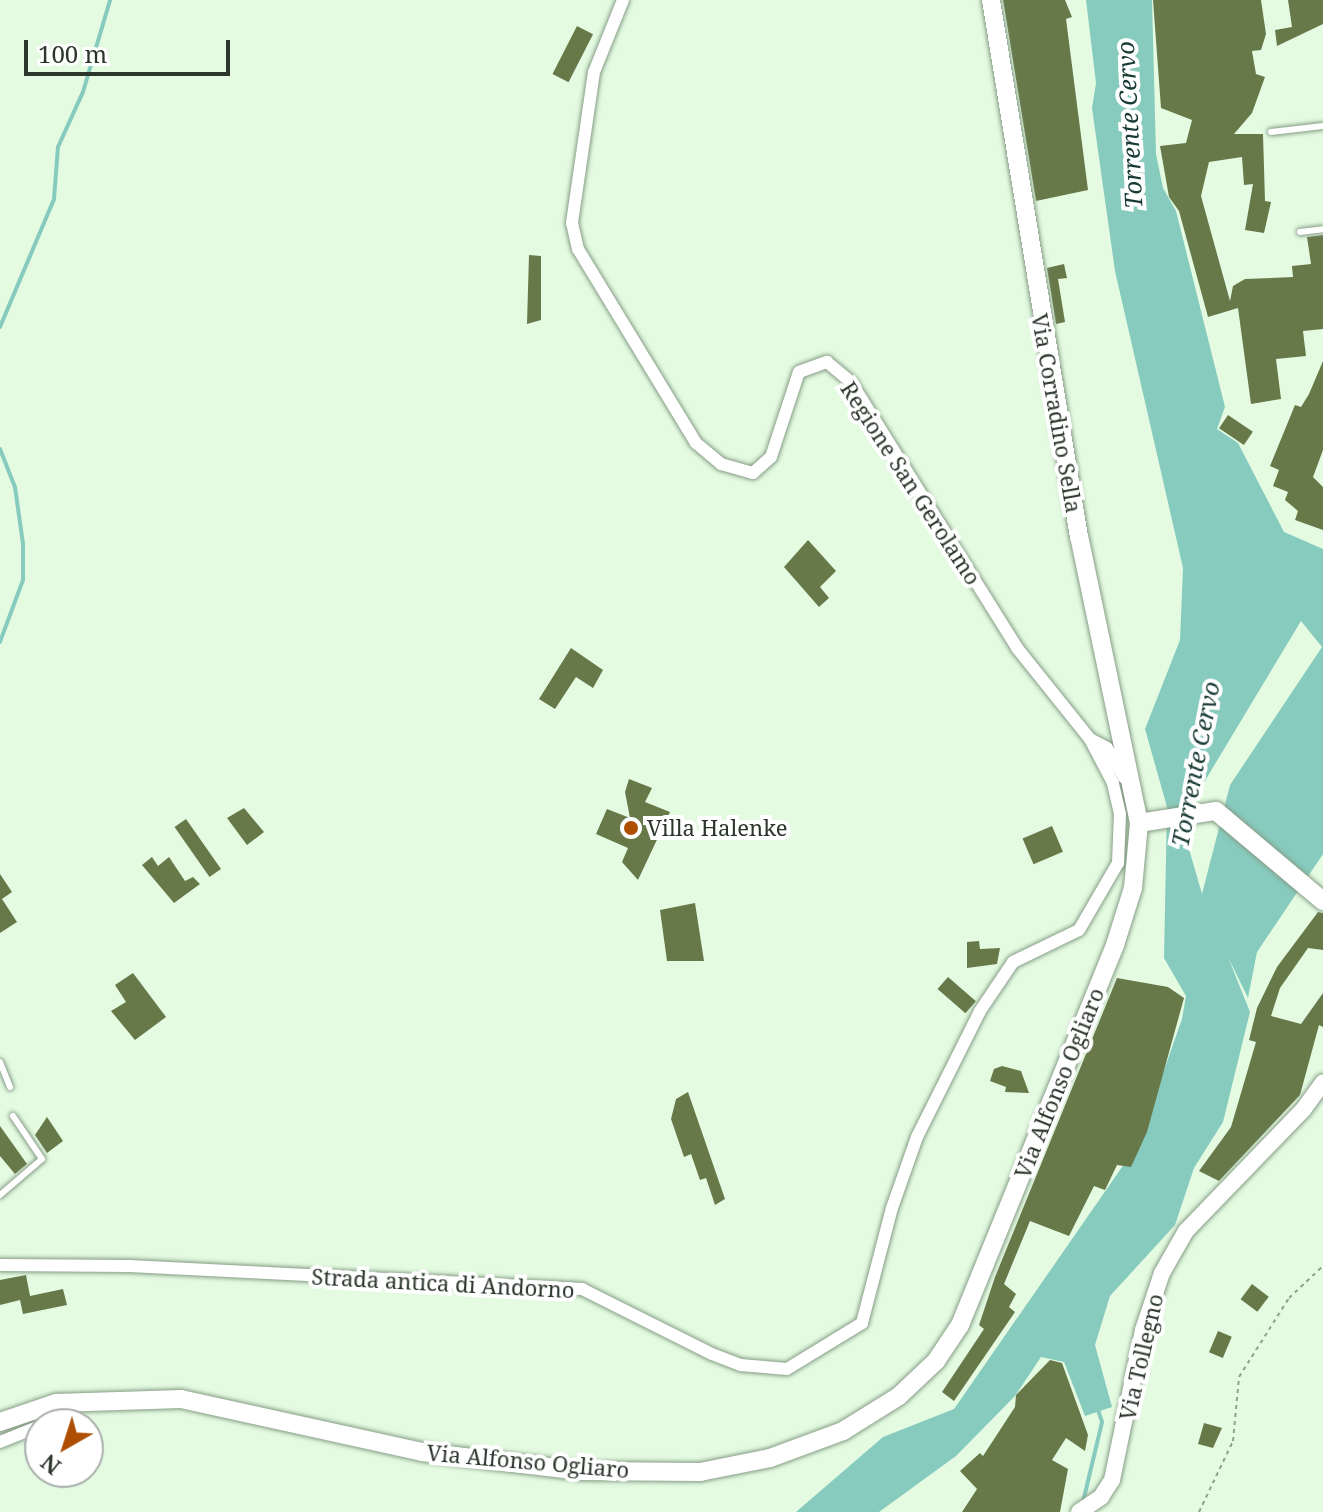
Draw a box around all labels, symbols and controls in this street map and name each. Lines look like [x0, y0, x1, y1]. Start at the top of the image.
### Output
scale bar [28, 24, 234, 74]
text: 100 m [38, 37, 107, 70]
water label: Torrente Cervo [1110, 41, 1148, 209]
street label: Via Corradino Sella [1026, 311, 1088, 515]
street label: Regione San Gerolamo [835, 376, 987, 590]
water label: Torrente Cervo [1165, 679, 1225, 849]
place label: Villa Halenke [647, 815, 787, 841]
marker: Villa Halenke [622, 819, 640, 837]
street label: Via Alfonso Ogliaro [1009, 984, 1109, 1182]
street label: Strada antica di Andorno [311, 1263, 575, 1303]
street label: Via Tollegno [1114, 1291, 1168, 1423]
north arrow [24, 1408, 104, 1488]
street label: Via Alfonso Ogliaro [426, 1439, 630, 1483]
text: N [34, 1448, 66, 1482]

